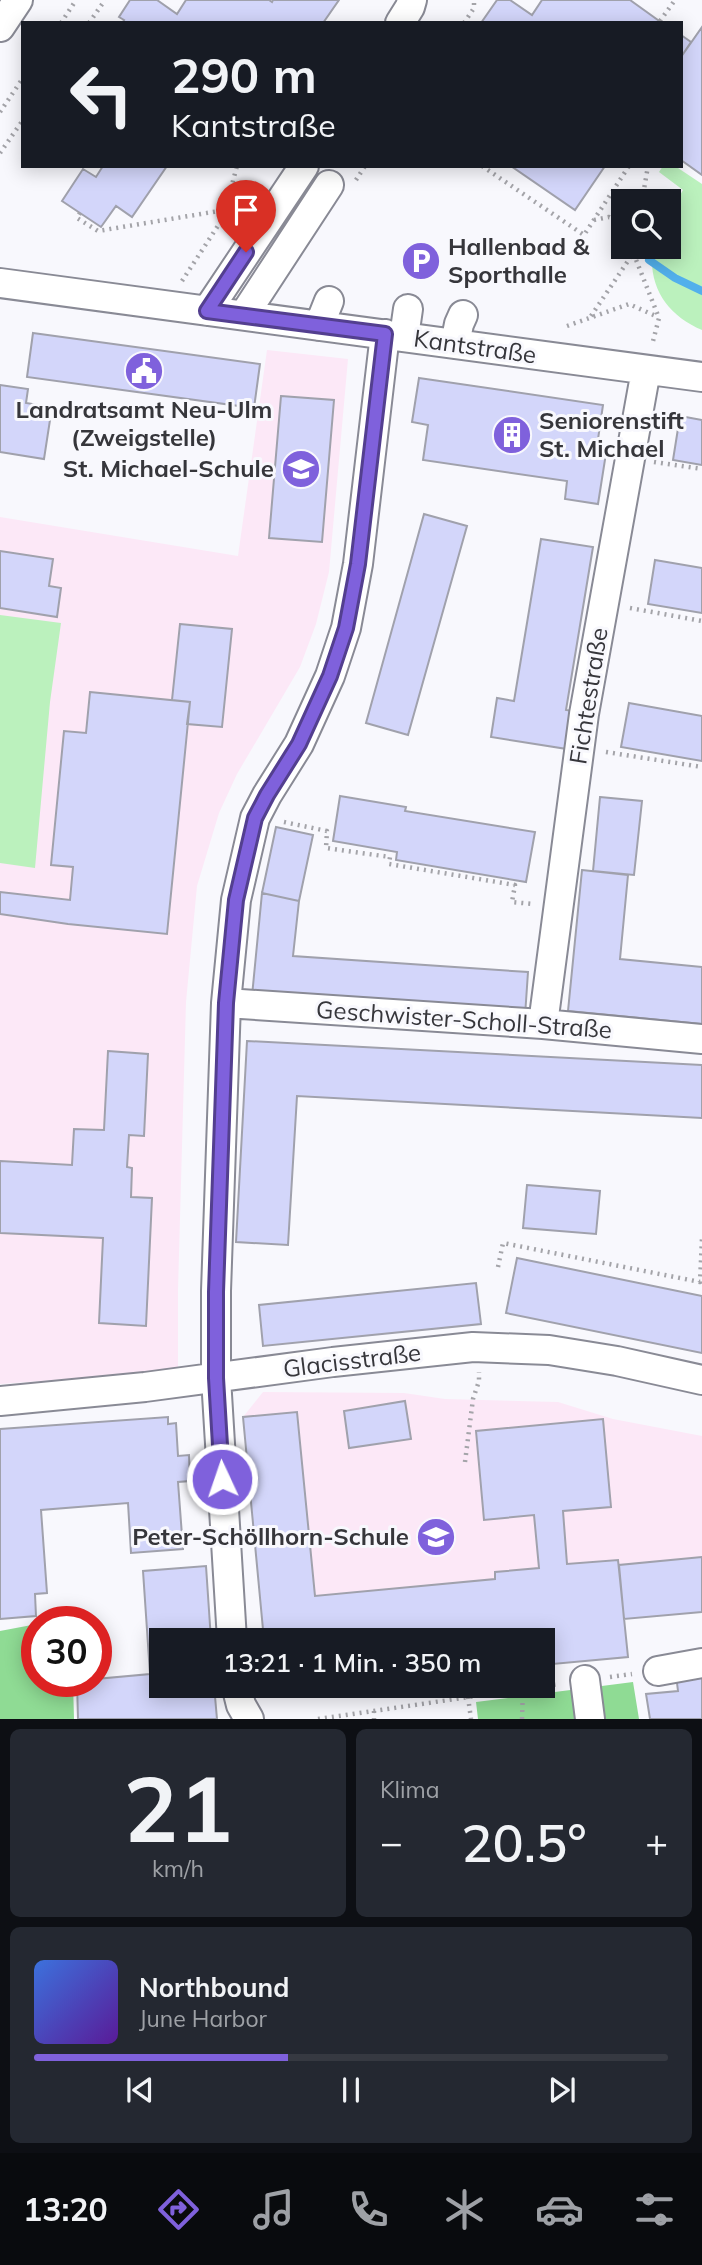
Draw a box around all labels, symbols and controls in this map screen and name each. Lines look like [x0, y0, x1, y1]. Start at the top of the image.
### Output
text: 290 m [171, 44, 317, 105]
icon: left [56, 49, 147, 140]
text: Kantstraße [171, 105, 336, 145]
pin [216, 180, 276, 252]
map controls [611, 189, 681, 259]
button: search [611, 189, 681, 259]
icon: arrive [227, 191, 265, 229]
place label: Hallenbad & Sporthalle [448, 231, 590, 289]
parking icon: Hallenbad & Sporthalle [400, 240, 442, 282]
street label: Kantstraße [412, 323, 538, 369]
public building icon: Landratsamt Neu-Ulm (Zweigstelle) [123, 350, 165, 392]
place label: Landratsamt Neu-Ulm (Zweigstelle) [16, 394, 272, 452]
place label: Seniorenstift St. Michael [539, 405, 684, 463]
building icon: Seniorenstift St. Michael [491, 414, 533, 456]
school or university icon: St. Michael-Schule [280, 448, 322, 490]
place label: St. Michael-Schule [63, 453, 274, 483]
street label: Fichtestraße [562, 625, 614, 766]
street label: Geschwister-Scholl-Straße [315, 994, 613, 1044]
street label: Glacisstraße [281, 1337, 422, 1383]
position arrow [185, 1442, 259, 1516]
school or university icon: Peter-Schöllhorn-Schule [415, 1516, 457, 1558]
place label: Peter-Schöllhorn-Schule [132, 1521, 409, 1551]
speed limit sign: 30 [21, 1606, 112, 1697]
text: 13:21 · 1 Min. · 350 m [223, 1646, 481, 1679]
text: 21 [123, 1751, 233, 1865]
text: Klima [380, 1775, 440, 1804]
text: 20.5° [461, 1810, 587, 1875]
text: − [380, 1818, 403, 1866]
text: + [645, 1818, 668, 1866]
text: km/h [152, 1854, 204, 1883]
text: Northbound [139, 1971, 289, 2004]
text: June Harbor [139, 2004, 267, 2033]
icon: previous [121, 2071, 159, 2109]
icon: pause [332, 2071, 370, 2109]
icon: next [543, 2071, 581, 2109]
icon: directions [154, 2185, 203, 2234]
icon: music [249, 2185, 298, 2234]
icon: phone [344, 2185, 393, 2234]
icon: climate [440, 2185, 489, 2234]
icon: car [535, 2185, 584, 2234]
icon: filters [630, 2185, 679, 2234]
text: 13:20 [23, 2189, 108, 2229]

